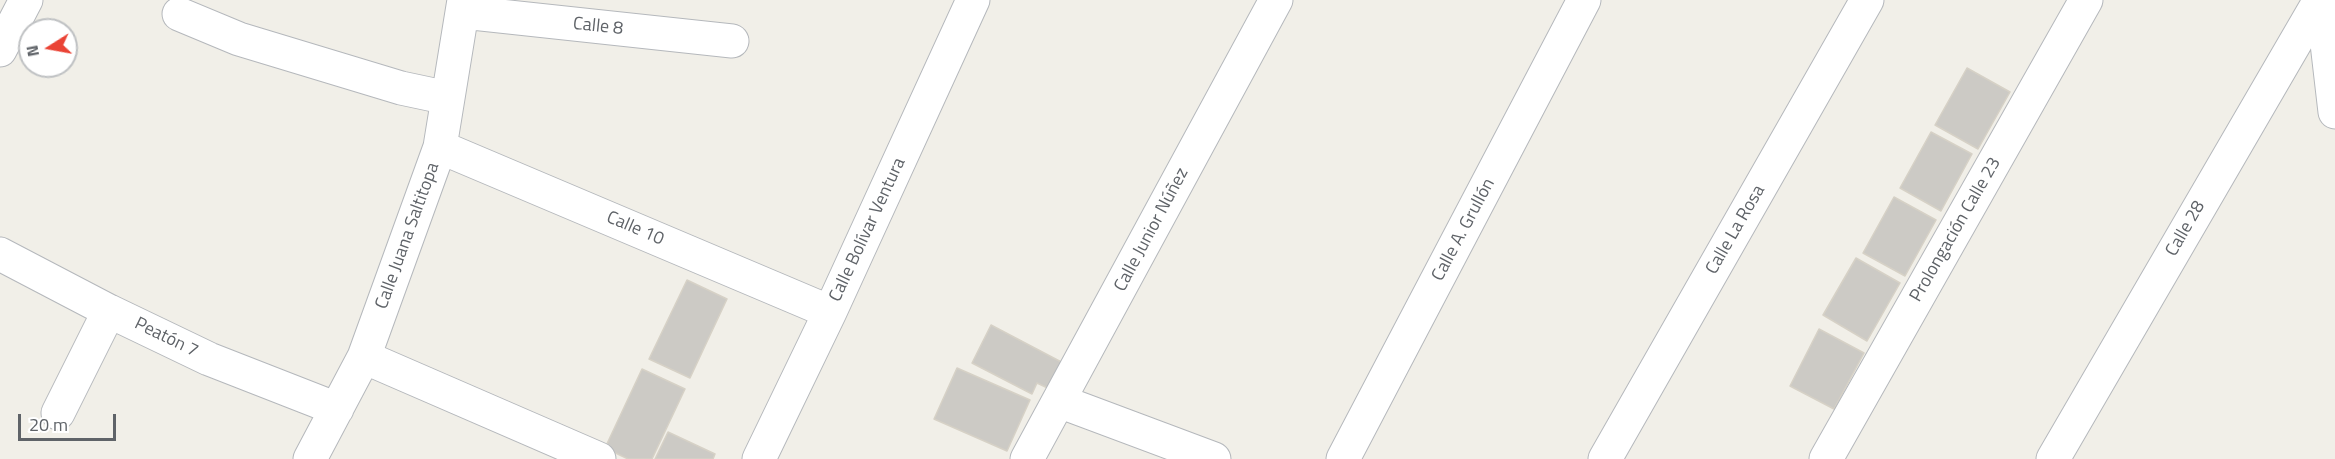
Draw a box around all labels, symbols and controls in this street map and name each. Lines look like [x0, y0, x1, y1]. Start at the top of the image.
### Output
street label: Calle 8 [572, 14, 624, 40]
north arrow [18, 18, 78, 78]
text: N [19, 43, 45, 59]
street label: Prolongación Calle 23 [1906, 154, 2006, 306]
street label: Calle Bolívar Ventura [825, 155, 911, 305]
street label: Calle Juana Saltitopa [371, 160, 445, 312]
street label: Calle Junior Núñez [1110, 164, 1194, 296]
street label: Calle A. Grullón [1428, 175, 1500, 285]
street label: Calle La Rosa [1702, 181, 1770, 279]
street label: Calle 28 [2162, 197, 2210, 261]
street label: Calle 10 [603, 207, 667, 251]
street label: Peatón 7 [131, 313, 201, 363]
scale bar [21, 402, 118, 440]
text: 20 m [29, 411, 68, 438]

